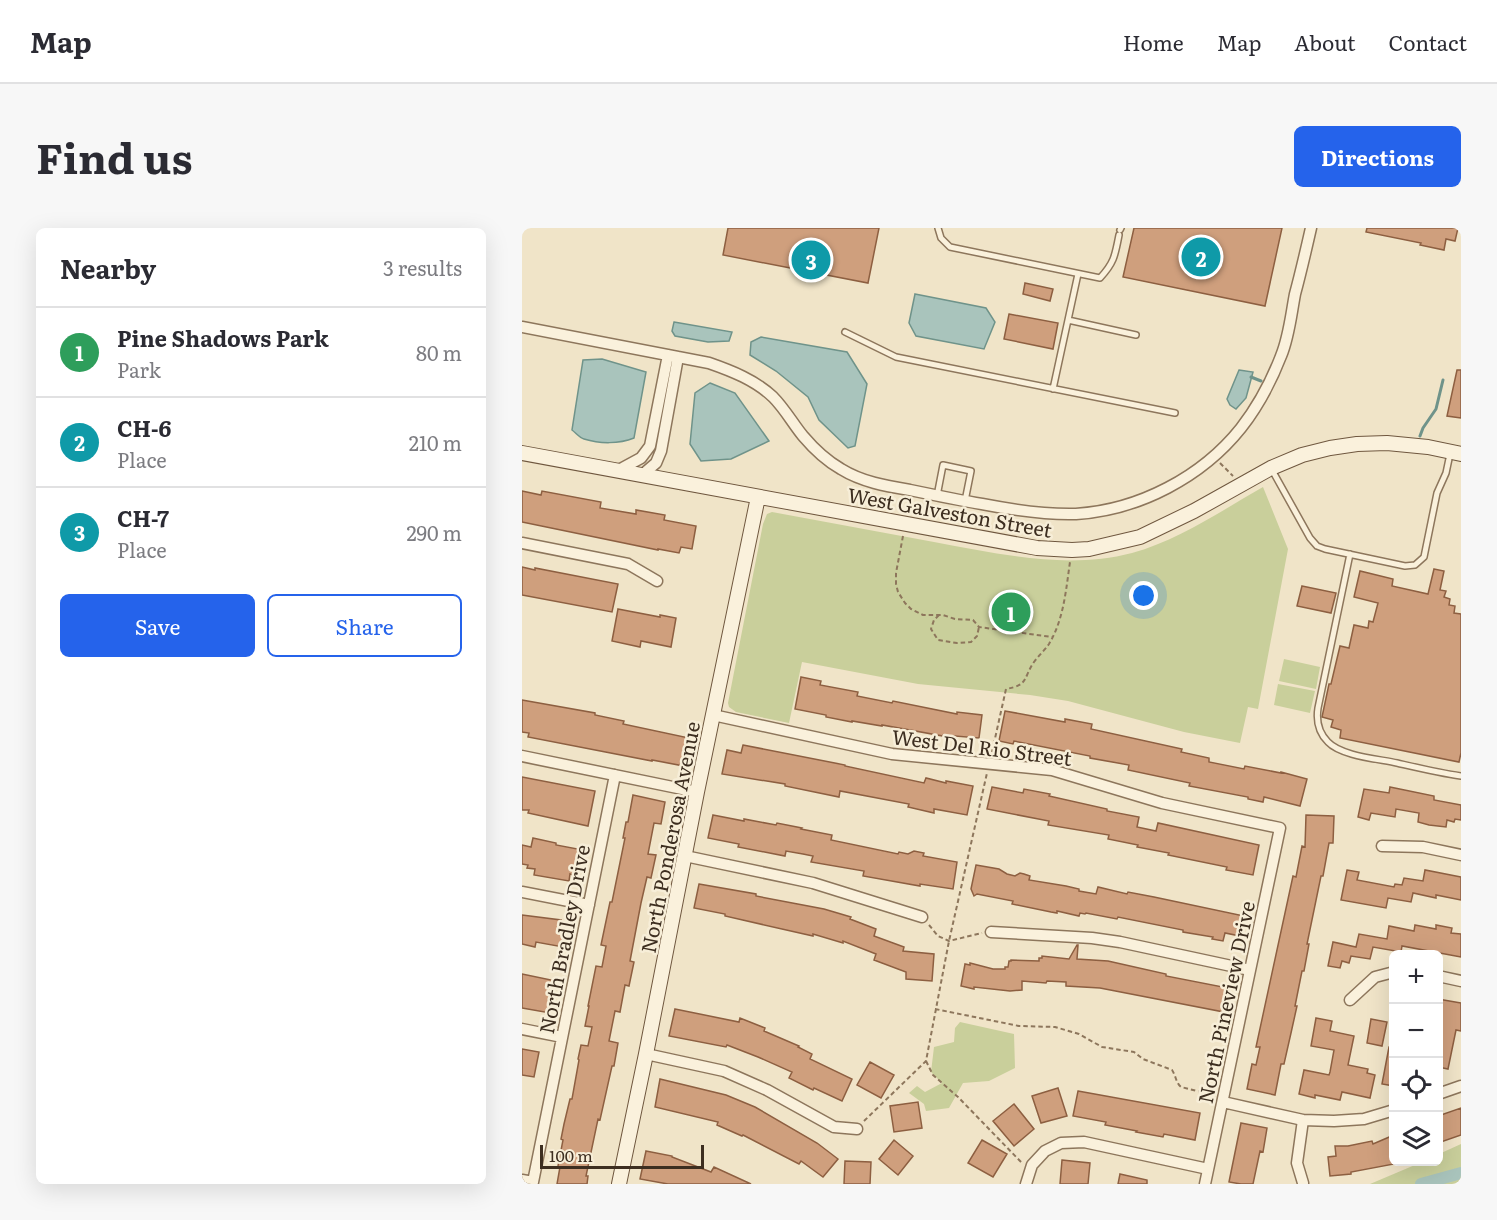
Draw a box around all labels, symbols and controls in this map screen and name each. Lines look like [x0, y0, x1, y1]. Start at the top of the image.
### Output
text: Map [30, 20, 92, 62]
text: Home [1123, 26, 1184, 57]
text: Map [1217, 26, 1261, 57]
text: About [1294, 26, 1356, 57]
text: Contact [1389, 26, 1467, 57]
text: Find us [36, 125, 193, 187]
button: Directions [1294, 126, 1461, 187]
pin: 2 [1182, 234, 1220, 279]
pin: 3 [792, 237, 830, 282]
text: Nearby [60, 248, 156, 287]
text: 3 results [383, 252, 462, 282]
text: Pine Shadows Park [117, 321, 329, 354]
text: 1 [75, 337, 84, 367]
text: 80 m [416, 337, 462, 367]
text: Park [117, 354, 161, 384]
text: CH-6 [117, 411, 171, 444]
text: 2 [74, 427, 85, 457]
text: 210 m [409, 427, 462, 457]
text: Place [117, 444, 167, 474]
street label: West Galveston Street [845, 478, 1055, 544]
text: CH-7 [117, 501, 169, 534]
text: 3 [74, 517, 85, 547]
text: 290 m [406, 517, 462, 547]
text: Place [117, 534, 167, 564]
your location [1129, 581, 1158, 610]
pin: 1 [992, 590, 1030, 634]
button: Save [60, 594, 255, 657]
button: Share [267, 594, 462, 657]
street label: North Ponderosa Avenue [632, 718, 706, 956]
street label: West Del Rio Street [890, 720, 1074, 772]
street label: North Bradley Drive [530, 842, 596, 1036]
street label: North Pineview Drive [1189, 898, 1261, 1106]
map controls [1389, 950, 1443, 1166]
button: + [1389, 950, 1443, 1004]
button: − [1389, 1004, 1443, 1058]
button: locate [1389, 1058, 1443, 1112]
button: layers [1389, 1112, 1443, 1166]
scale bar [540, 1142, 704, 1170]
text: 100 m [549, 1143, 593, 1167]

